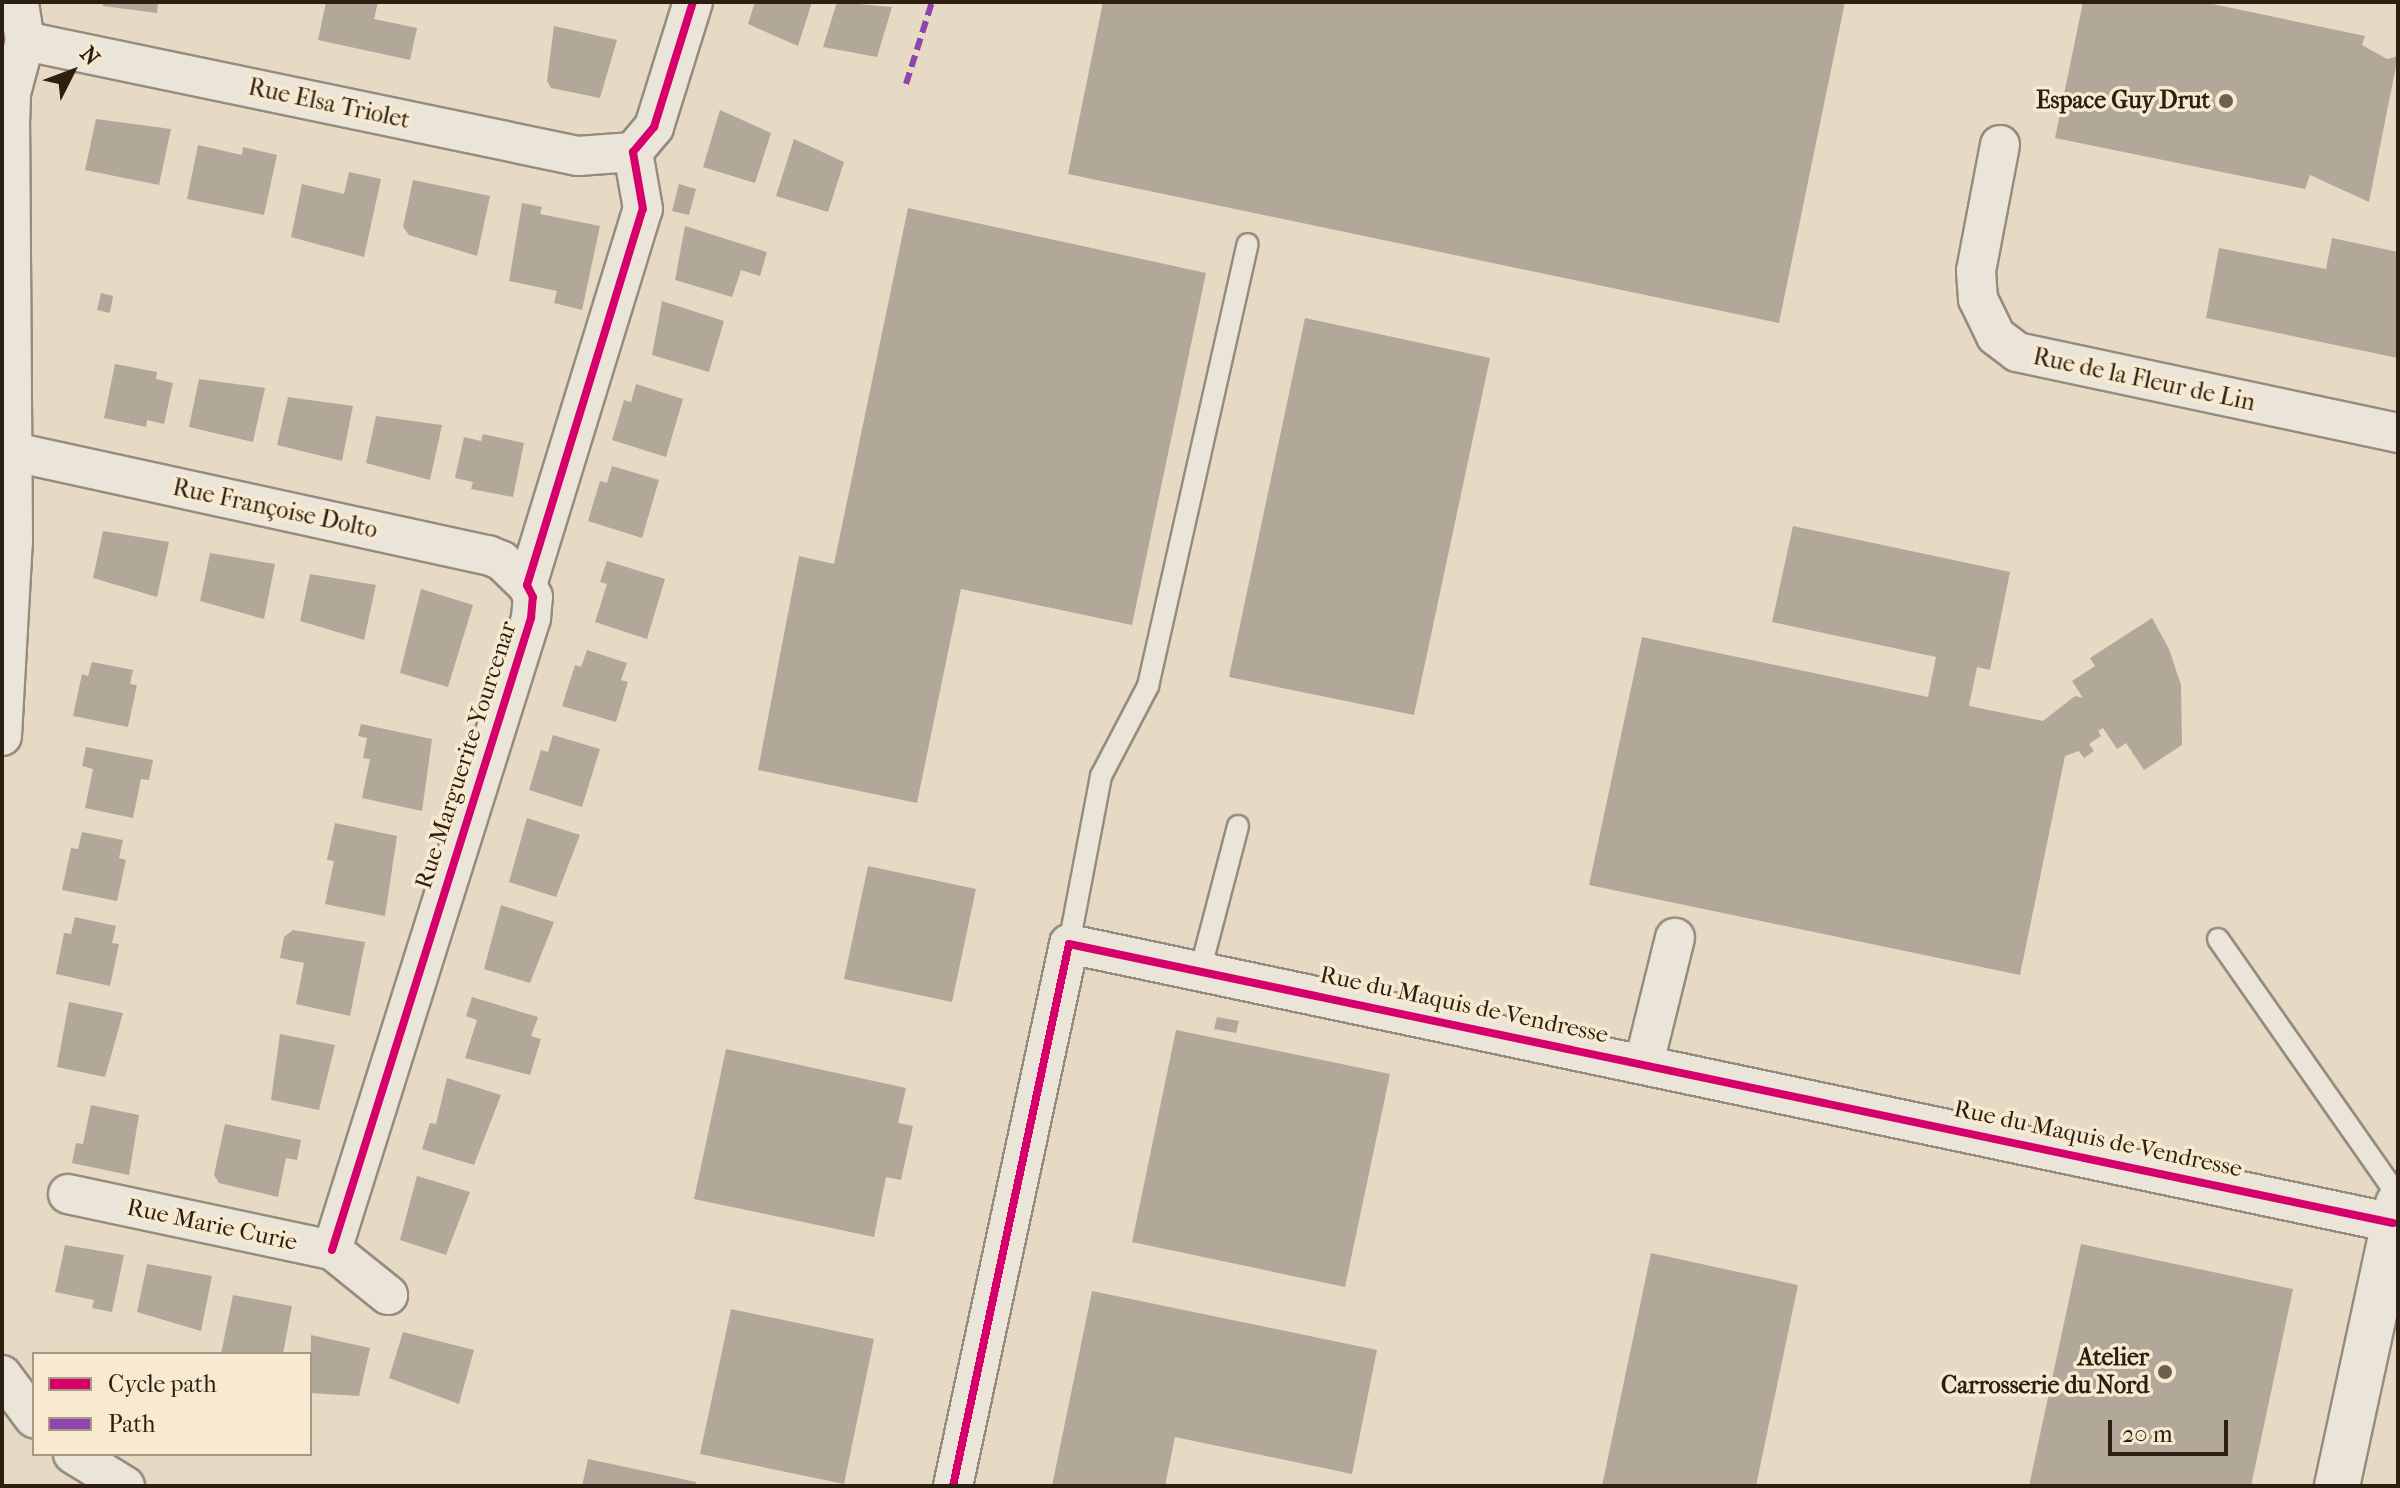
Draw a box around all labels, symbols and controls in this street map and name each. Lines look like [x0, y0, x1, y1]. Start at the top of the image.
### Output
north arrow [32, 32, 112, 112]
text: N [75, 41, 105, 71]
street label: Rue Elsa Triolet [246, 73, 412, 135]
place label: Espace Guy Drut [2036, 87, 2210, 115]
marker: Espace Guy Drut [2217, 92, 2235, 110]
street label: Rue de la Fleur de Lin [2030, 342, 2258, 418]
street label: Rue Françoise Dolto [170, 473, 380, 545]
street label: Rue Marguerite Yourcenar [409, 618, 523, 892]
street label: Rue du Maquis de Vendresse [1317, 960, 1611, 1050]
street label: Rue du Maquis de Vendresse [1951, 1094, 2245, 1184]
street label: Rue Marie Curie [124, 1193, 300, 1257]
place label: Atelier Carrosserie du Nord [1941, 1344, 2149, 1400]
legend [32, 1352, 312, 1456]
marker: Atelier Carrosserie du Nord [2156, 1363, 2174, 1381]
text: Cycle path [108, 1370, 217, 1398]
scale bar [2112, 1404, 2232, 1454]
text: Path [108, 1410, 155, 1438]
text: 20 m [2122, 1420, 2173, 1448]

